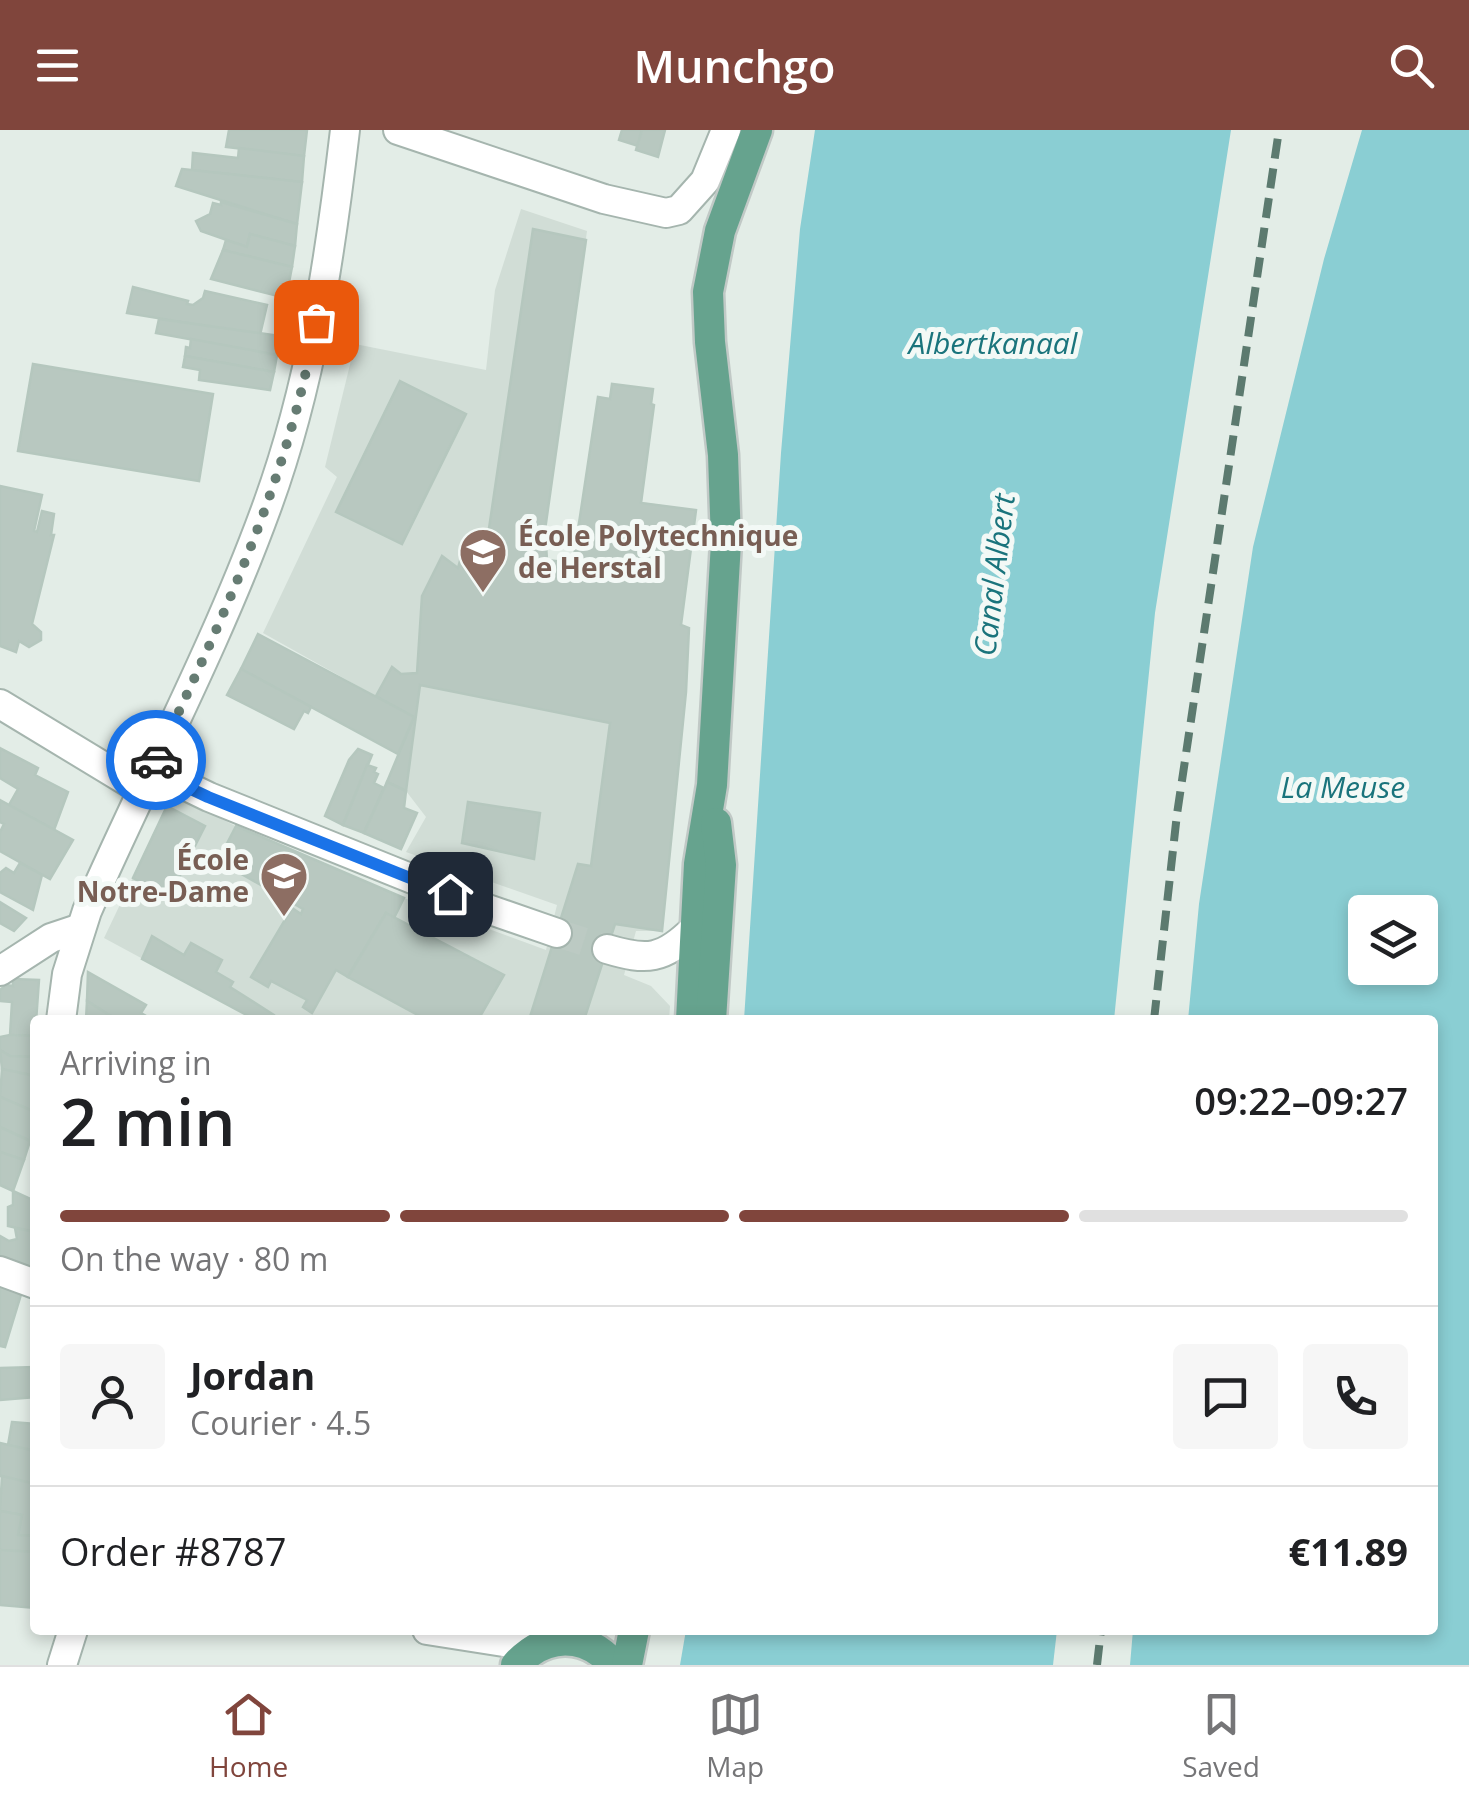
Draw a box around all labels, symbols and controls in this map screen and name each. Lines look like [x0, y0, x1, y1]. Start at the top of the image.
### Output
text: Munchgo [634, 35, 835, 96]
icon: menu [30, 38, 85, 93]
icon: search [1384, 38, 1439, 93]
pin [274, 280, 359, 365]
icon: bag [289, 295, 344, 350]
water label: Albertkanaal [907, 322, 1079, 363]
water label: Canal Albert [963, 491, 1024, 658]
place label: École Polytechnique de Herstal [518, 516, 798, 586]
school or university icon: École Polytechnique de Herstal [457, 526, 509, 594]
courier [106, 710, 206, 810]
icon: car [129, 733, 184, 788]
water label: La Meuse [1281, 766, 1405, 807]
place label: École Notre-Dame [77, 840, 249, 910]
school or university icon: École Notre-Dame [258, 850, 310, 918]
pin [408, 852, 493, 937]
icon: home [423, 867, 478, 922]
map controls [1348, 895, 1438, 985]
button: layers [1348, 895, 1438, 985]
text: Arriving in [60, 1041, 212, 1084]
text: 09:22–09:27 [1194, 1074, 1408, 1126]
text: 2 min [60, 1077, 235, 1165]
text: On the way · 80 m [60, 1237, 328, 1280]
button: person [60, 1344, 165, 1449]
button: chat [1173, 1344, 1278, 1449]
button: phone [1303, 1344, 1408, 1449]
text: Jordan [190, 1349, 315, 1401]
text: Courier · 4.5 [190, 1401, 371, 1444]
text: Order #8787 [60, 1525, 287, 1577]
text: €11.89 [1289, 1525, 1408, 1577]
tab: Home [209, 1687, 288, 1785]
tab: Map [706, 1687, 764, 1785]
tab: Saved [1182, 1687, 1260, 1785]

